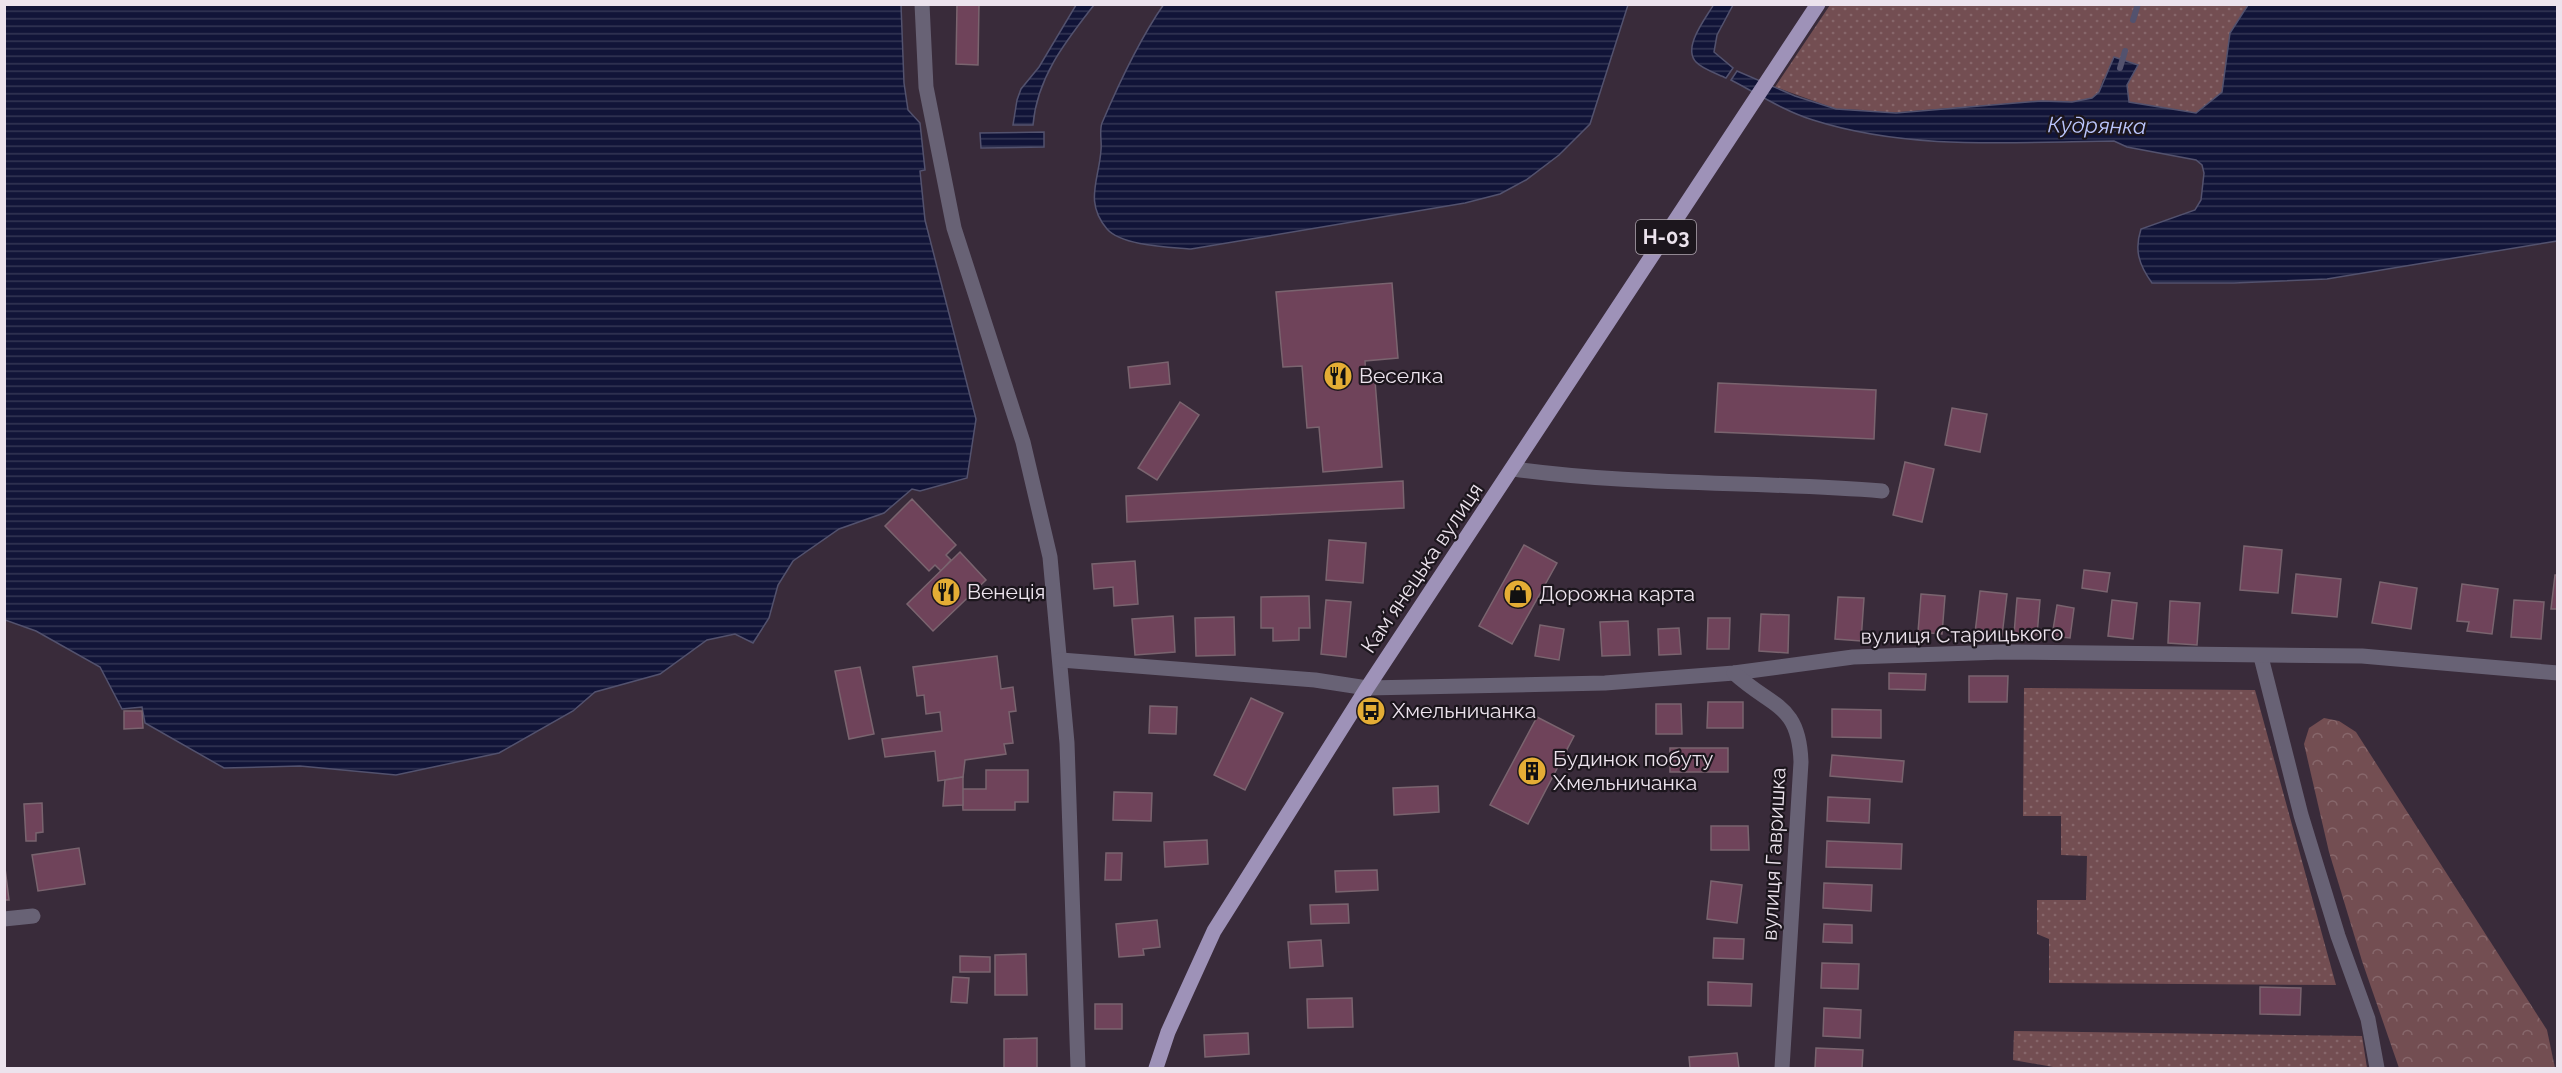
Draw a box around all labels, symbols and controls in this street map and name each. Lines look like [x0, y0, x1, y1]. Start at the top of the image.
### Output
water label: Кудрянка [2047, 111, 2147, 139]
road number: Н-03 [1636, 220, 1696, 254]
restaurant icon: Веселка [1322, 360, 1354, 392]
place label: Веселка [1359, 363, 1443, 388]
street label: Камʼянецька вулиця [1355, 478, 1488, 658]
restaurant icon: Венеція [930, 576, 962, 608]
shop icon: Дорожна карта [1502, 578, 1534, 610]
place label: Венеція [967, 579, 1046, 604]
place label: Дорожна карта [1539, 581, 1695, 606]
street label: вулиця Старицького [1860, 620, 2064, 649]
bus stop icon: Хмельничанка [1355, 695, 1387, 727]
place label: Хмельничанка [1392, 698, 1536, 723]
place label: Будинок побуту Хмельничанка [1553, 746, 1713, 795]
building icon: Будинок побуту Хмельничанка [1516, 755, 1548, 787]
street label: вулиця Гавришка [1756, 767, 1791, 941]

